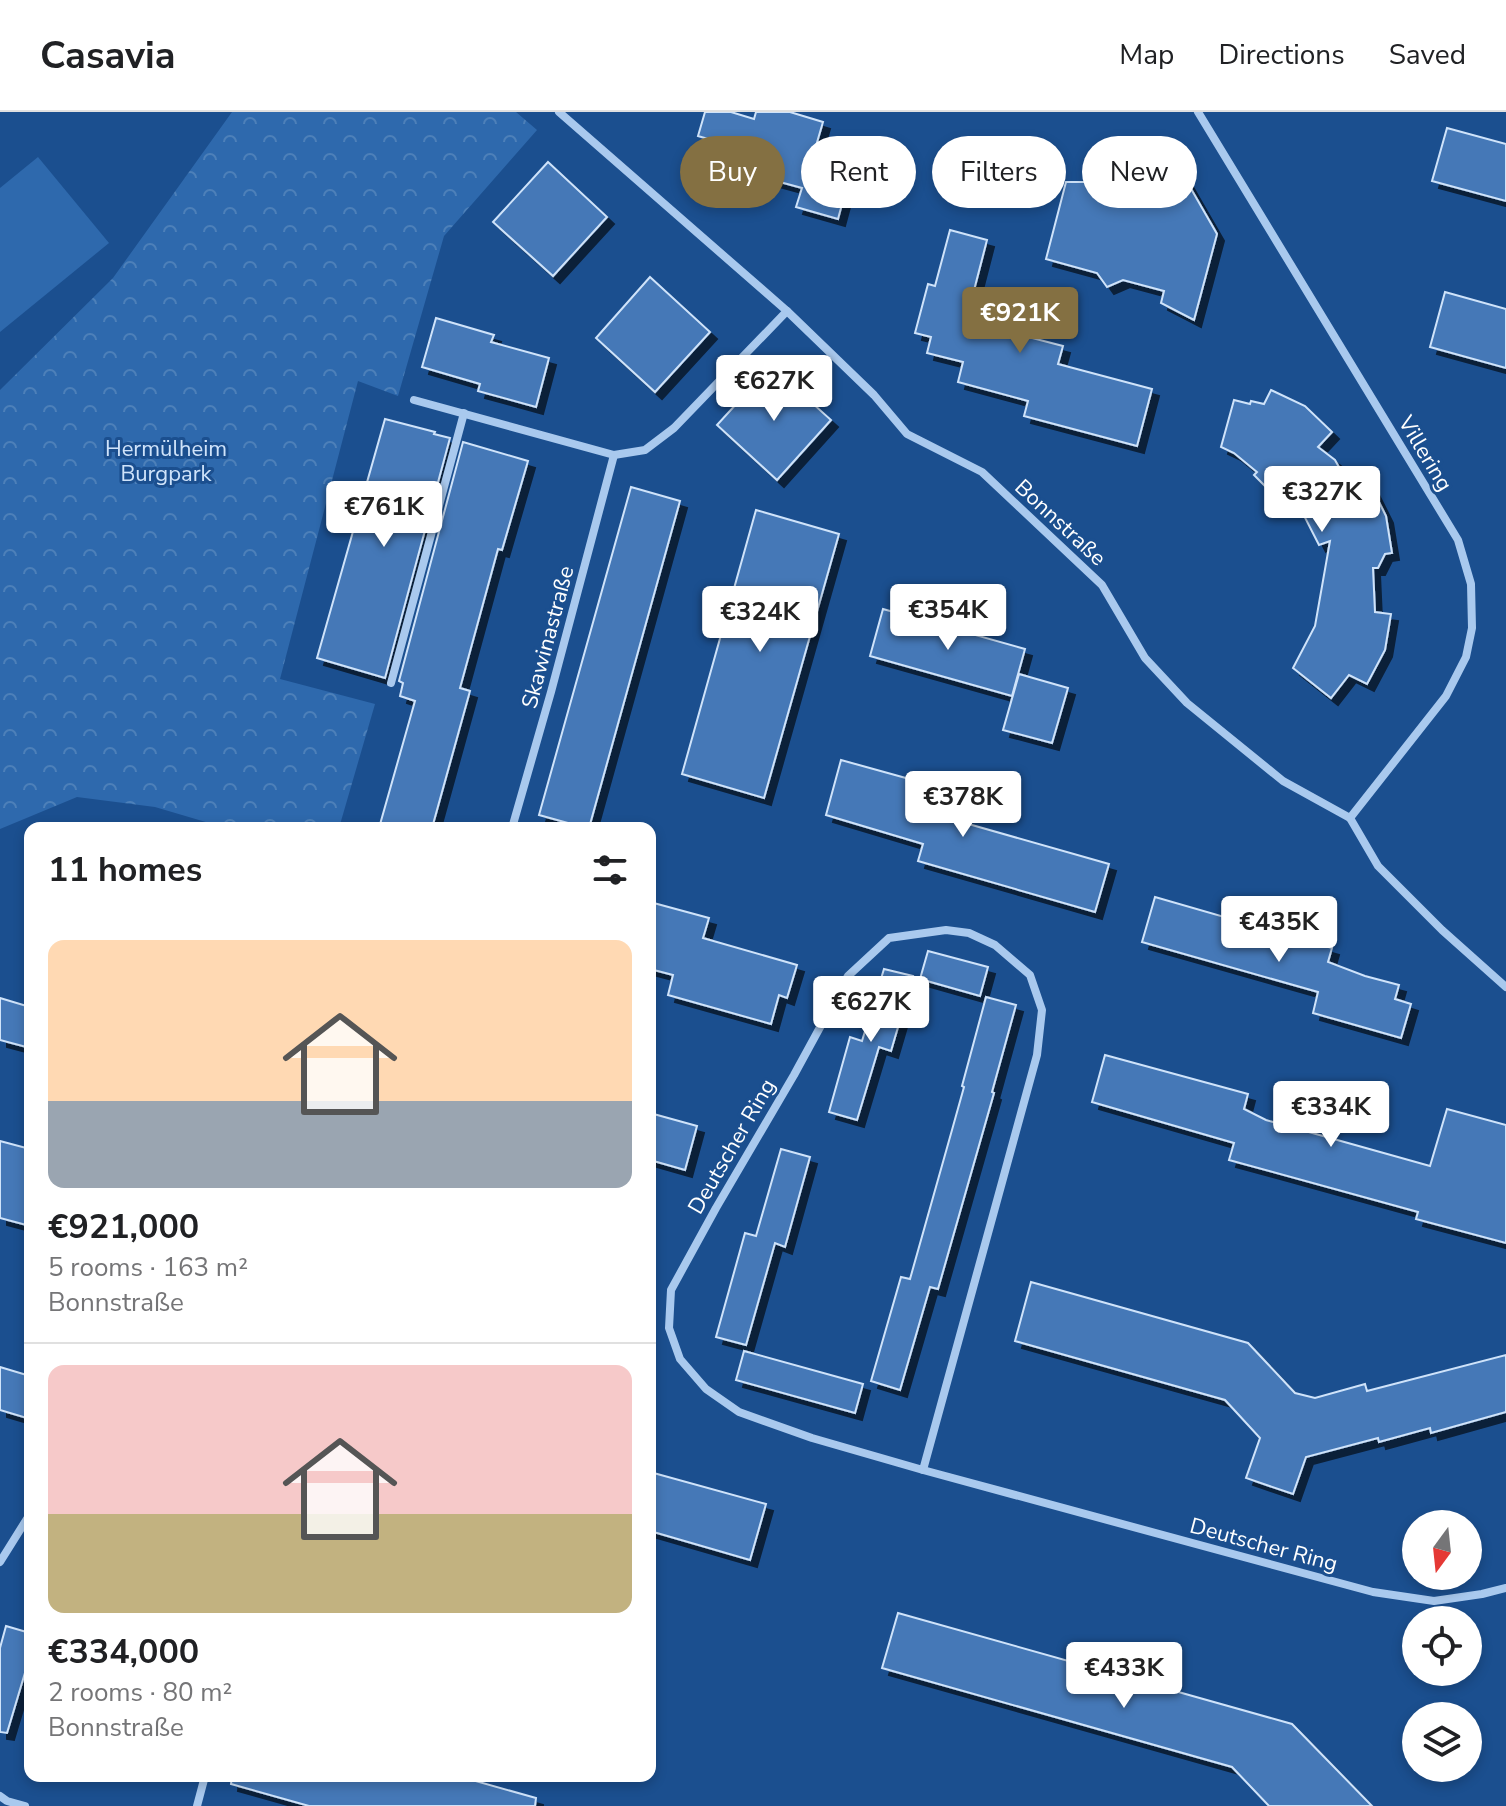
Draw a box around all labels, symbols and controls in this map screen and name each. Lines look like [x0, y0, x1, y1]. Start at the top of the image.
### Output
text: Casavia [40, 30, 176, 81]
text: Map [1119, 36, 1174, 74]
text: Directions [1218, 36, 1345, 74]
text: Saved [1389, 36, 1466, 74]
chip: Buy [680, 136, 785, 208]
chip: Rent [801, 136, 916, 208]
chip: Filters [932, 136, 1066, 208]
chip: New [1082, 136, 1197, 208]
pin: €921K [964, 287, 1076, 355]
text: €921K [980, 295, 1060, 330]
pin: €627K [718, 355, 830, 423]
text: €627K [734, 363, 814, 398]
street label: Villering [1390, 409, 1459, 497]
park label: Hermülheim Burgpark [105, 434, 227, 489]
pin: €327K [1266, 466, 1378, 534]
street label: Bonnstraße [1008, 473, 1113, 573]
text: €327K [1282, 474, 1362, 509]
pin: €761K [328, 481, 440, 549]
text: €761K [344, 489, 424, 524]
street label: Skawinastraße [515, 563, 581, 712]
pin: €354K [892, 584, 1004, 652]
pin: €324K [704, 586, 816, 654]
text: €354K [908, 592, 988, 627]
text: €324K [720, 594, 800, 629]
pin: €378K [907, 771, 1019, 839]
text: €378K [923, 779, 1003, 814]
text: 11 homes [48, 847, 202, 893]
icon: filters [588, 848, 632, 892]
pin: €435K [1223, 896, 1335, 964]
text: €435K [1239, 904, 1319, 939]
pin: €627K [815, 976, 927, 1044]
text: €627K [831, 984, 911, 1019]
icon: home [268, 992, 412, 1136]
street label: Deutscher Ring [681, 1073, 783, 1220]
pin: €334K [1275, 1081, 1387, 1149]
text: €334K [1291, 1089, 1371, 1124]
text: €921,000 [48, 1204, 199, 1250]
text: 5 rooms · 163 m² [48, 1250, 248, 1285]
text: Bonnstraße [48, 1285, 184, 1320]
icon: home [268, 1417, 412, 1561]
north arrow [1402, 1510, 1482, 1590]
map controls [1402, 1510, 1482, 1782]
street label: Deutscher Ring [1187, 1511, 1341, 1579]
button: locate [1402, 1606, 1482, 1686]
text: €334,000 [48, 1629, 199, 1675]
pin: €433K [1068, 1642, 1180, 1710]
text: €433K [1084, 1650, 1164, 1685]
text: 2 rooms · 80 m² [48, 1675, 232, 1710]
button: layers [1402, 1702, 1482, 1782]
text: Bonnstraße [48, 1710, 184, 1745]

